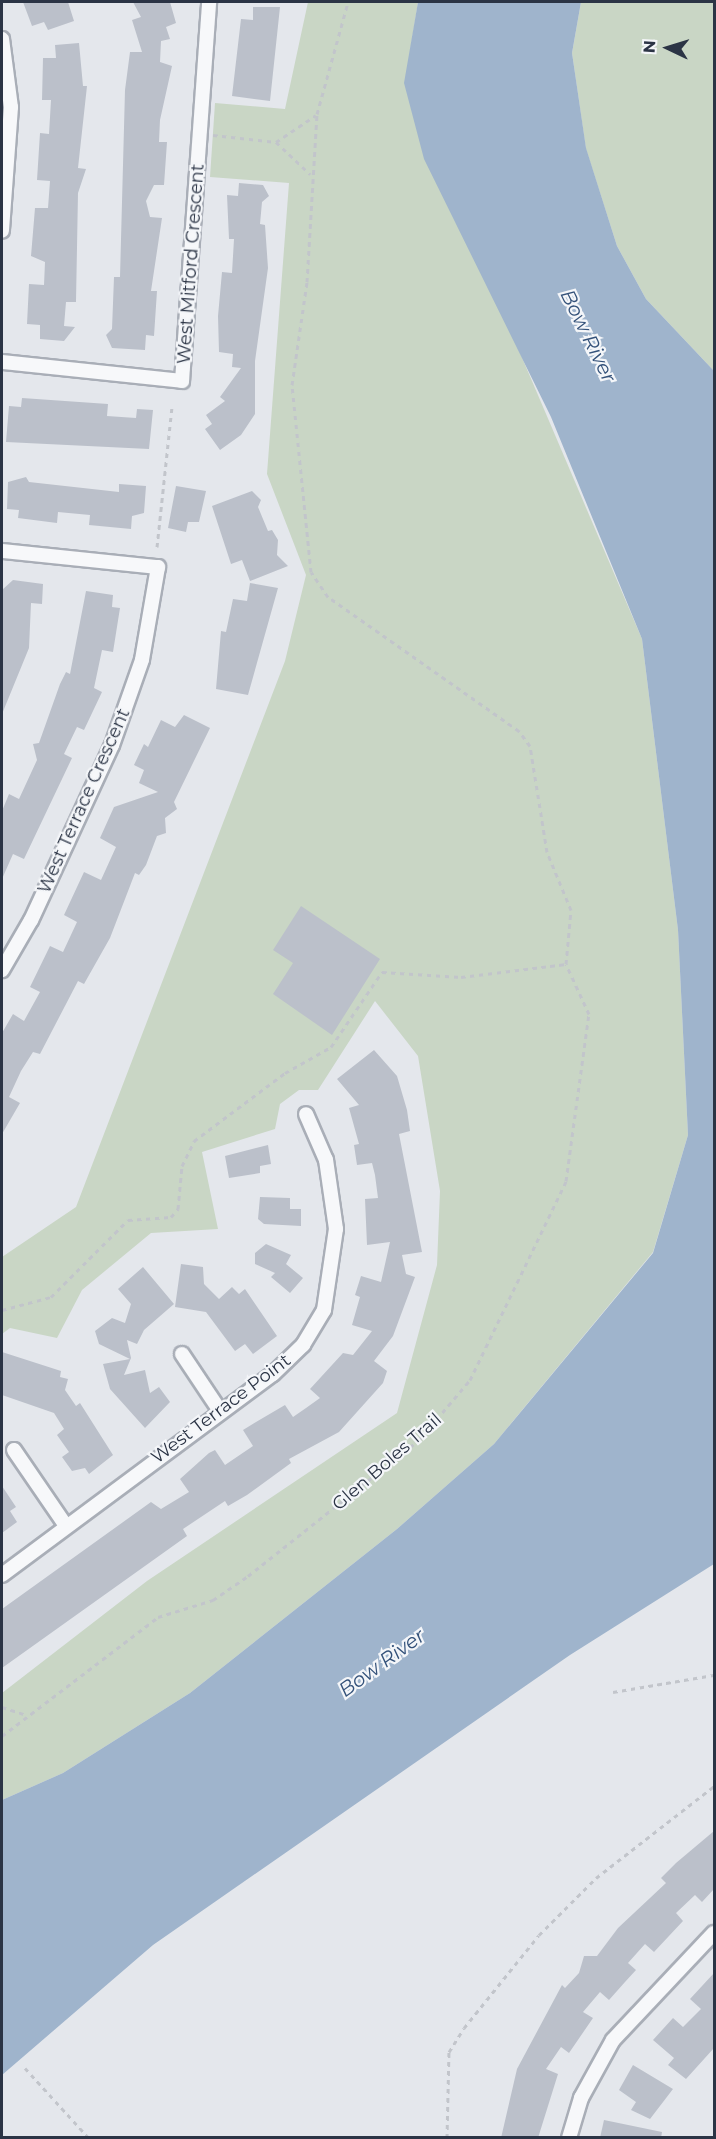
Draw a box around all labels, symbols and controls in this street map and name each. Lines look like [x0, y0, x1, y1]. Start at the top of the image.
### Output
north arrow [638, 18, 698, 78]
text: N [640, 40, 659, 54]
street label: West Mitford Crescent [173, 163, 209, 365]
water label: Bow River [555, 286, 621, 386]
street label: West Terrace Crescent [33, 705, 135, 897]
street label: West Terrace Point [147, 1350, 295, 1468]
street label: Glen Boles Trail [328, 1409, 446, 1515]
water label: Bow River [334, 1624, 430, 1702]

